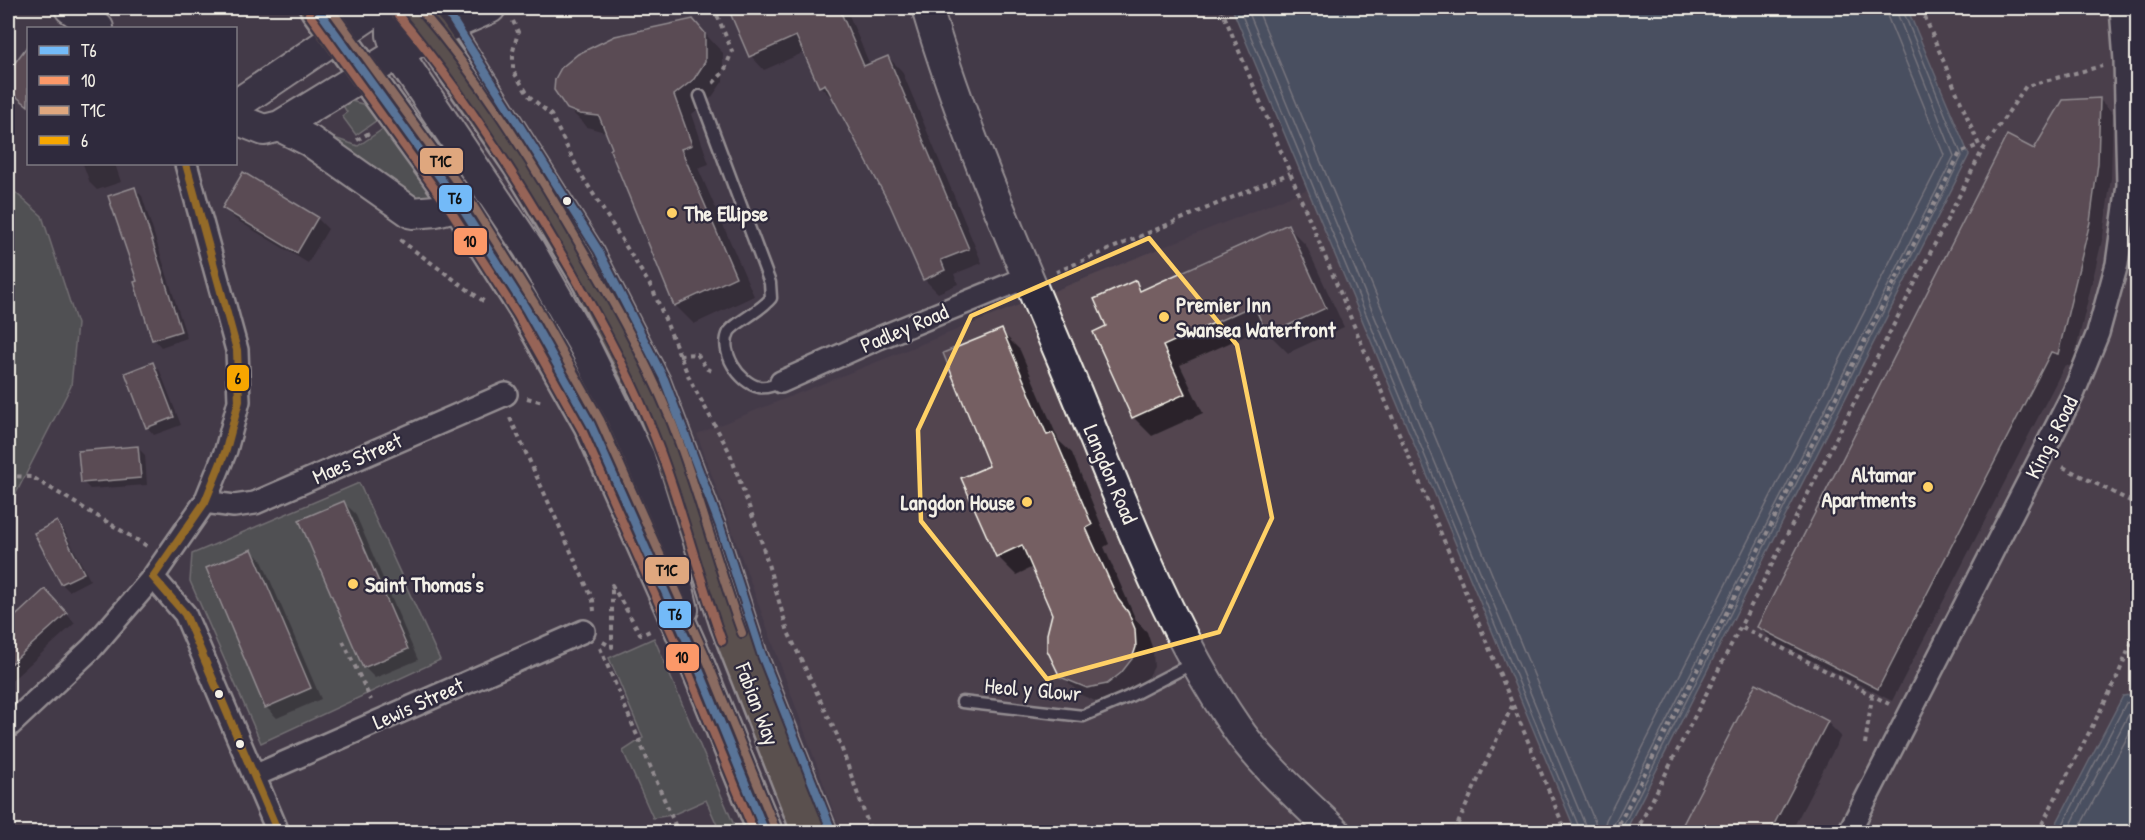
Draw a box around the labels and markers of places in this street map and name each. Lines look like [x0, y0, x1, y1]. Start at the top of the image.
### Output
unlabelled marker [561, 195, 573, 207]
place label: The Ellipse [683, 198, 768, 229]
marker: The Ellipse [665, 206, 679, 220]
place label: Premier Inn Swansea Waterfront [1176, 289, 1337, 344]
marker: Premier Inn Swansea Waterfront [1157, 310, 1171, 324]
place label: Altamar Apartments [1821, 459, 1917, 515]
marker: Altamar Apartments [1921, 480, 1935, 494]
place label: Langdon House [901, 487, 1015, 518]
marker: Langdon House [1020, 495, 1034, 509]
place label: Saint Thomas's [365, 569, 484, 599]
marker: Saint Thomas's [346, 577, 360, 591]
unlabelled marker [213, 688, 225, 700]
unlabelled marker [234, 738, 246, 750]

